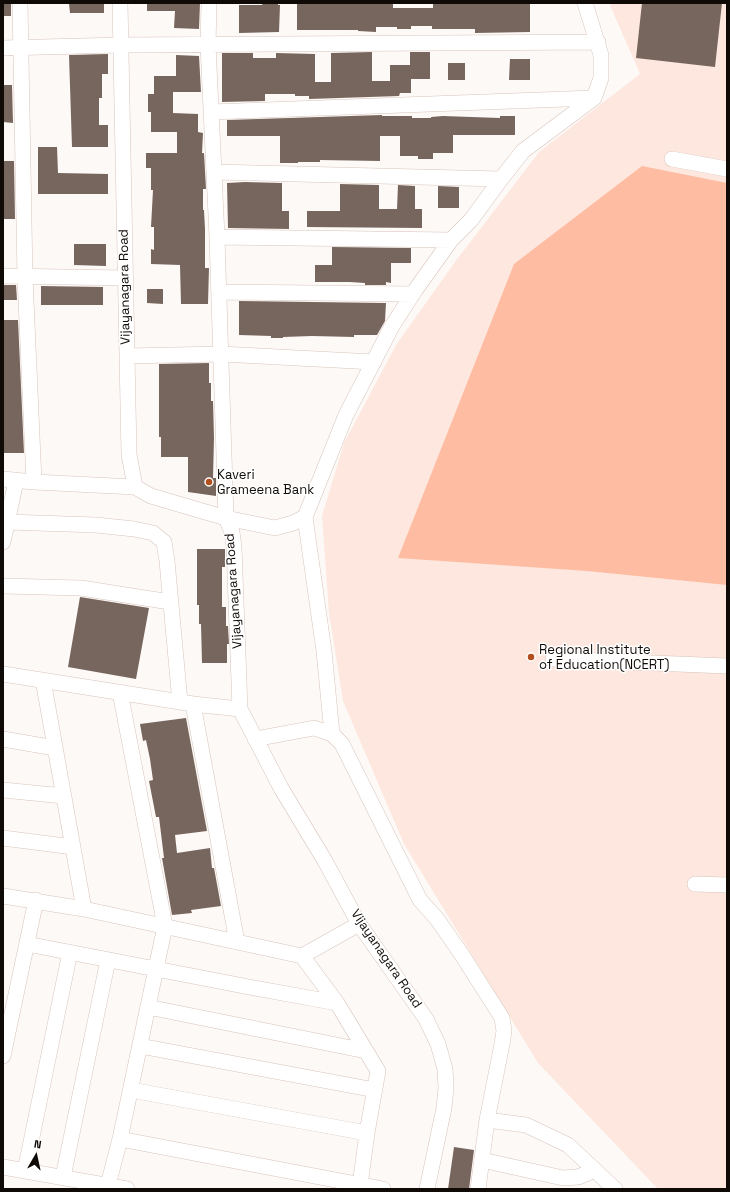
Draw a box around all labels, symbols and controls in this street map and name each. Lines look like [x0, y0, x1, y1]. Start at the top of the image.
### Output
street label: Vijayanagara Road [116, 229, 134, 345]
place label: Kaveri Grameena Bank [217, 467, 314, 498]
marker: Kaveri Grameena Bank [204, 477, 214, 487]
street label: Vijayanagara Road [222, 533, 246, 649]
place label: Regional Institute of Education(NCERT) [539, 642, 669, 673]
marker: Regional Institute of Education(NCERT) [526, 652, 536, 662]
street label: Vijayanagara Road [347, 907, 425, 1011]
north arrow [16, 1136, 56, 1176]
text: N [33, 1137, 43, 1152]

